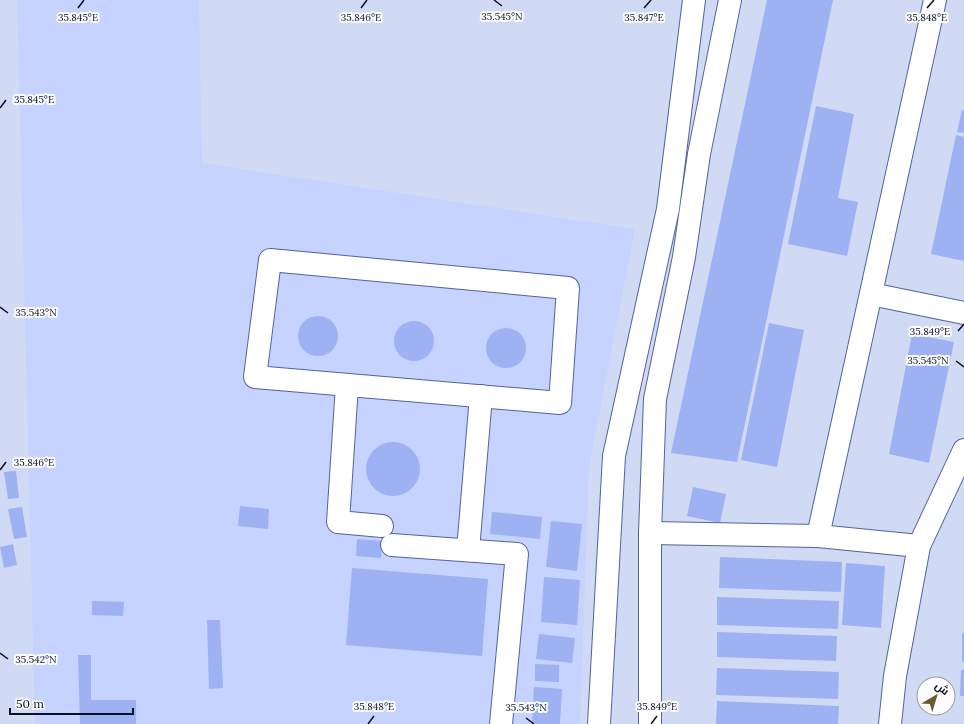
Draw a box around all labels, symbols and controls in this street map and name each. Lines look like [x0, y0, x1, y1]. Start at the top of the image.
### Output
text: 35.545°N [481, 10, 523, 23]
text: 35.845°E [58, 11, 98, 24]
text: 35.846°E [341, 11, 381, 24]
text: 35.847°E [624, 11, 664, 24]
text: 35.848°E [907, 11, 947, 24]
text: 35.845°E [14, 93, 54, 106]
text: 35.543°N [15, 306, 57, 319]
text: 35.849°E [910, 325, 950, 338]
text: 35.545°N [907, 354, 949, 367]
text: 35.846°E [14, 456, 54, 469]
text: 35.542°N [15, 653, 57, 666]
north arrow [916, 676, 956, 716]
text: ش [932, 678, 952, 698]
scale bar [10, 690, 133, 716]
text: 50 m [16, 696, 44, 711]
text: 35.848°E [354, 700, 394, 713]
text: 35.849°E [637, 700, 677, 713]
text: 35.543°N [505, 701, 547, 714]

